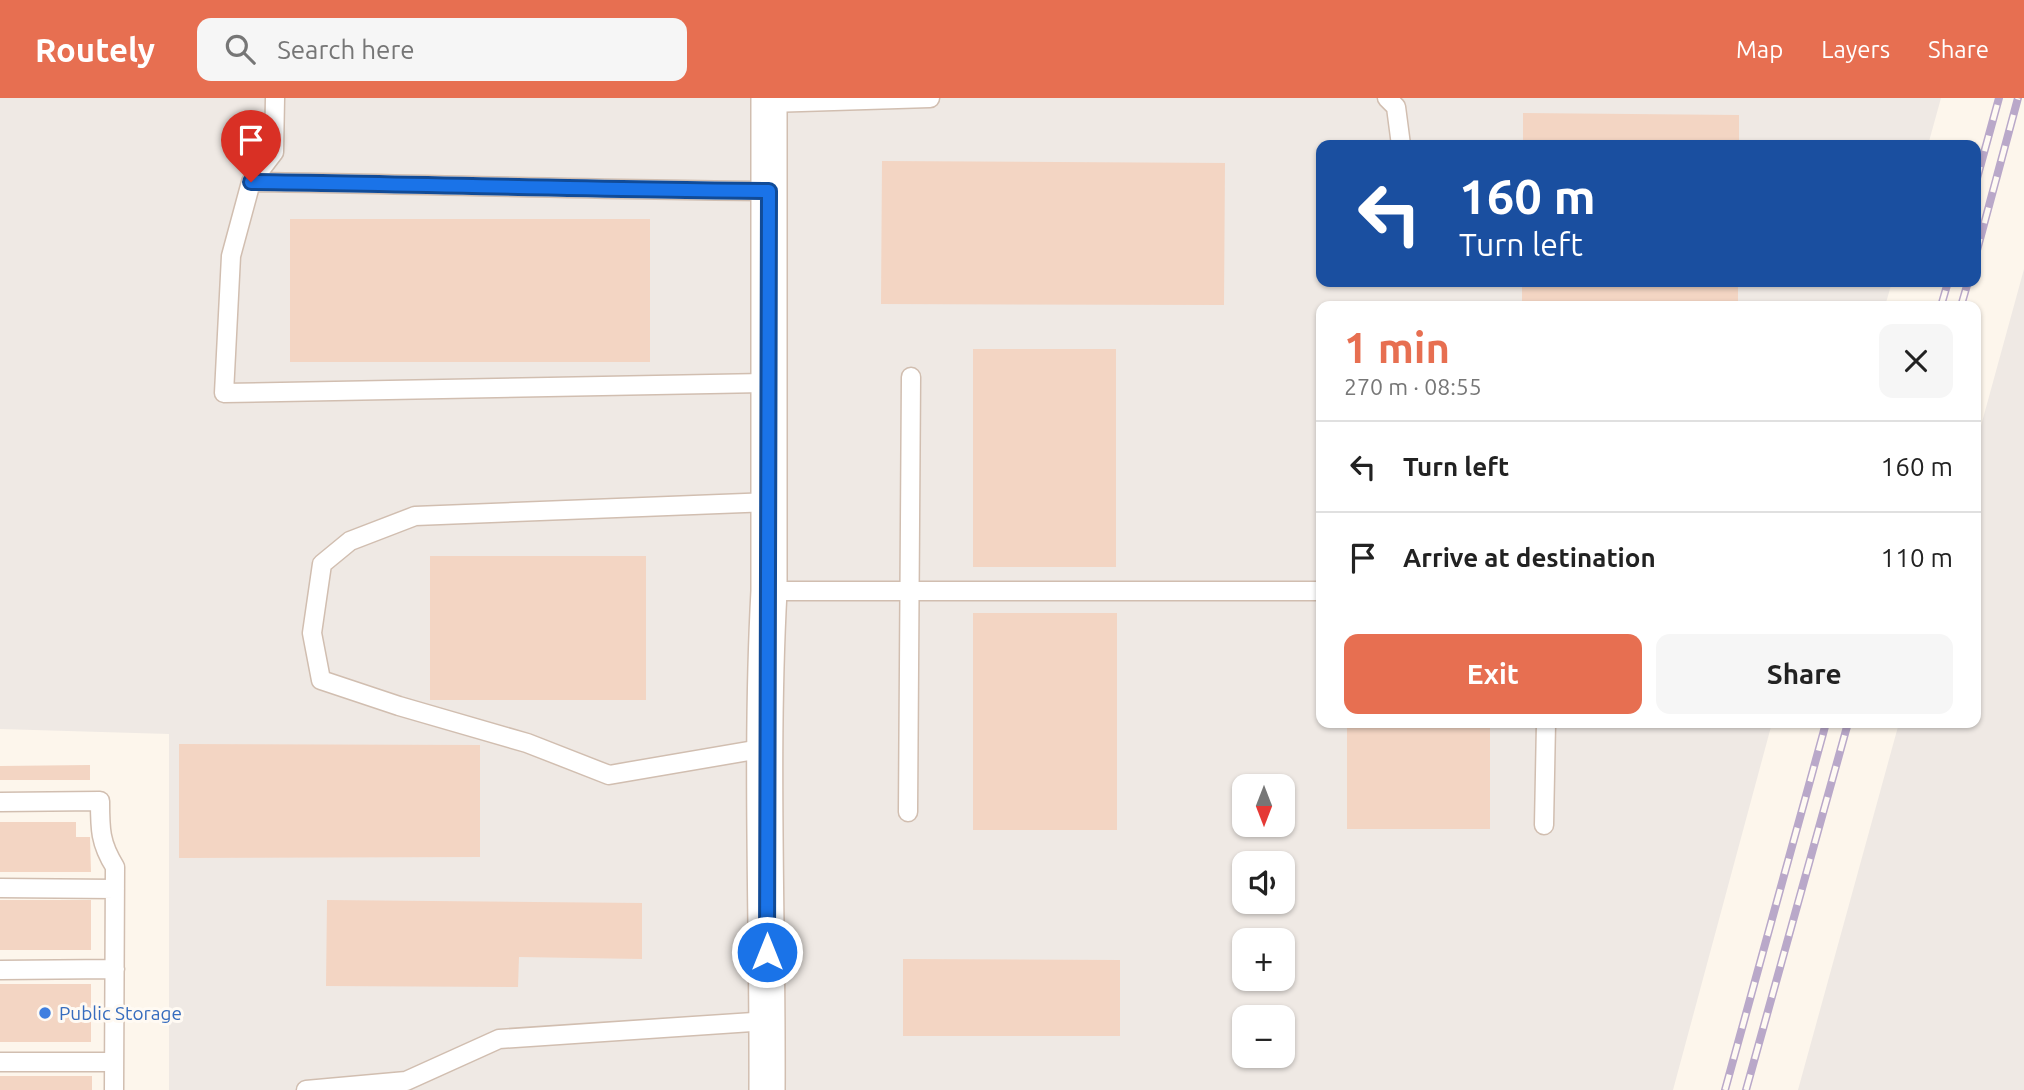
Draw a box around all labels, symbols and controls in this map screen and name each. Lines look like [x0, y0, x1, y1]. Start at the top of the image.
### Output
search box [197, 18, 687, 81]
icon: search [221, 30, 259, 68]
text: Routely [35, 31, 155, 68]
text: Search here [277, 35, 415, 64]
text: Map [1736, 36, 1783, 63]
text: Layers [1821, 36, 1890, 63]
text: Share [1928, 36, 1989, 63]
pin [221, 110, 281, 182]
icon: arrive [232, 121, 270, 159]
icon: left [1344, 168, 1435, 259]
text: 160 m [1459, 168, 1596, 223]
text: Turn left [1459, 226, 1583, 262]
text: 1 min [1344, 324, 1450, 371]
button: close [1879, 324, 1953, 398]
text: 270 m · 08:55 [1344, 374, 1482, 399]
icon: left [1344, 448, 1382, 486]
text: Turn left [1403, 452, 1509, 481]
text: 160 m [1881, 452, 1953, 481]
icon: arrive [1344, 539, 1382, 577]
text: Arrive at destination [1403, 543, 1656, 572]
text: 110 m [1881, 543, 1953, 572]
button: Exit [1344, 634, 1642, 714]
button: Share [1656, 634, 1953, 714]
north arrow [1232, 774, 1295, 836]
map controls [1232, 774, 1295, 1068]
button: sound [1232, 851, 1295, 914]
position arrow [730, 915, 804, 989]
button: + [1232, 928, 1295, 991]
place label: Public Storage [59, 1002, 182, 1024]
marker: Public Storage [37, 1005, 53, 1021]
button: − [1232, 1005, 1295, 1068]

